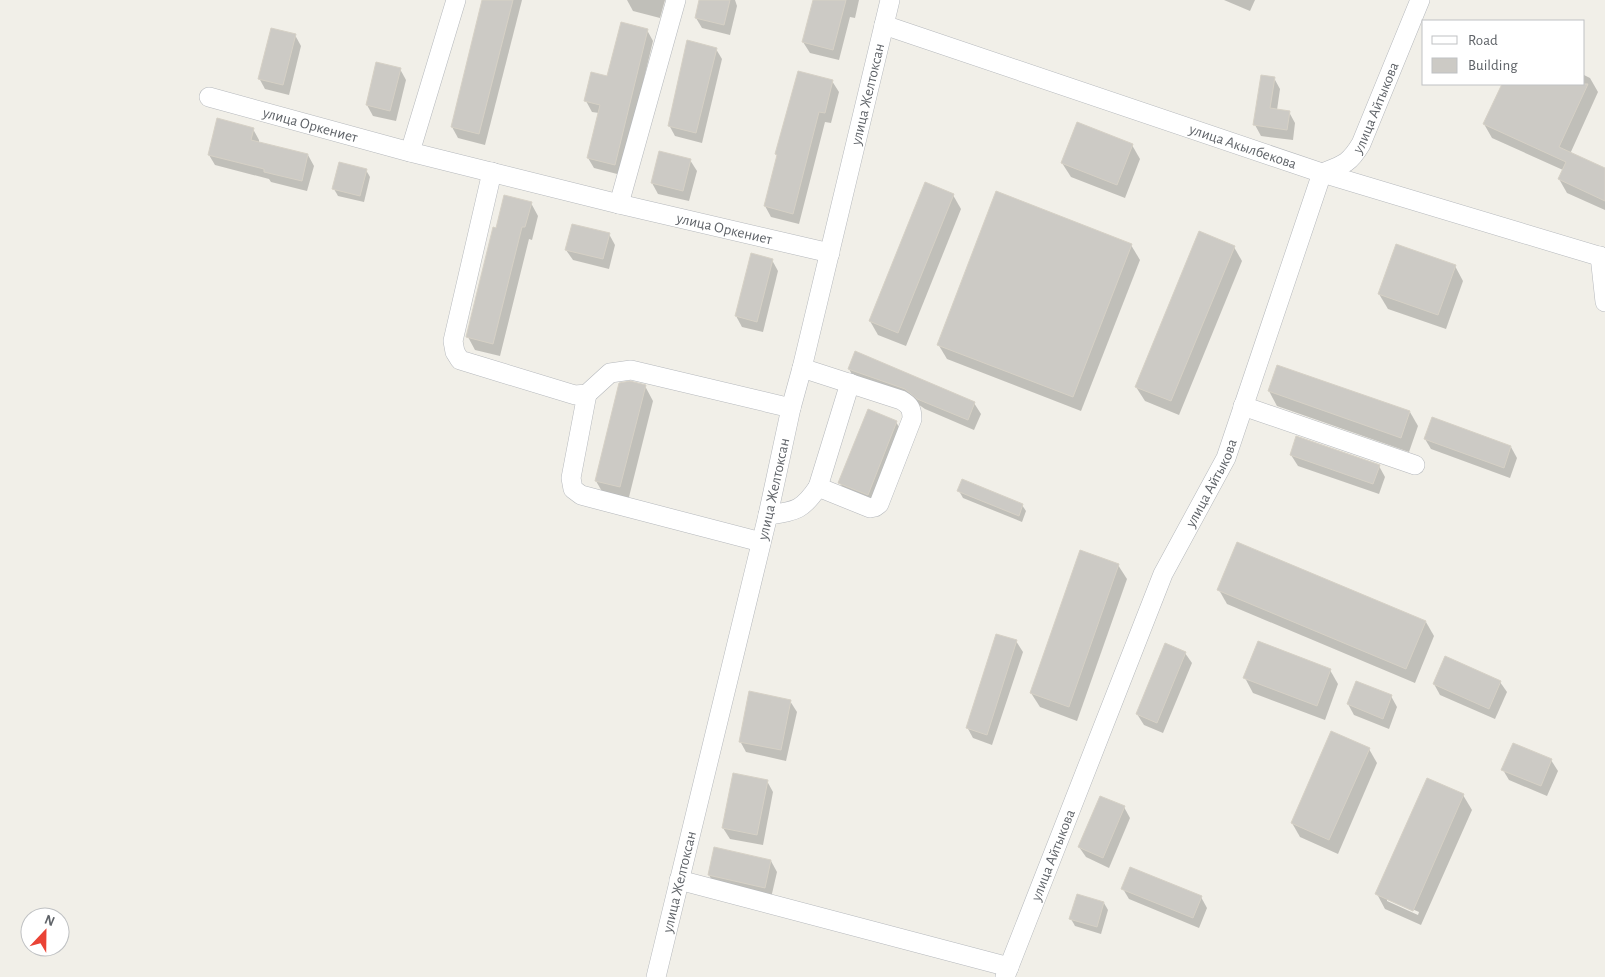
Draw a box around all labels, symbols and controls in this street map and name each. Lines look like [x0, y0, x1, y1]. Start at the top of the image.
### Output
legend [1422, 20, 1585, 85]
text: Road [1468, 33, 1498, 48]
street label: улица Желтоксан [848, 42, 887, 147]
text: Building [1468, 58, 1518, 73]
street label: улица Айтыкова [1349, 60, 1401, 157]
street label: улица Оркениет [260, 104, 360, 145]
street label: улица Акылбекова [1187, 121, 1299, 171]
street label: улица Оркениет [674, 210, 774, 247]
street label: улица Желтоксан [755, 437, 792, 542]
street label: улица Айтыкова [1182, 437, 1239, 530]
street label: улица Айтыкова [1028, 807, 1078, 904]
street label: улица Желтоксан [659, 830, 699, 935]
north arrow [20, 907, 70, 957]
text: N [42, 913, 57, 929]

